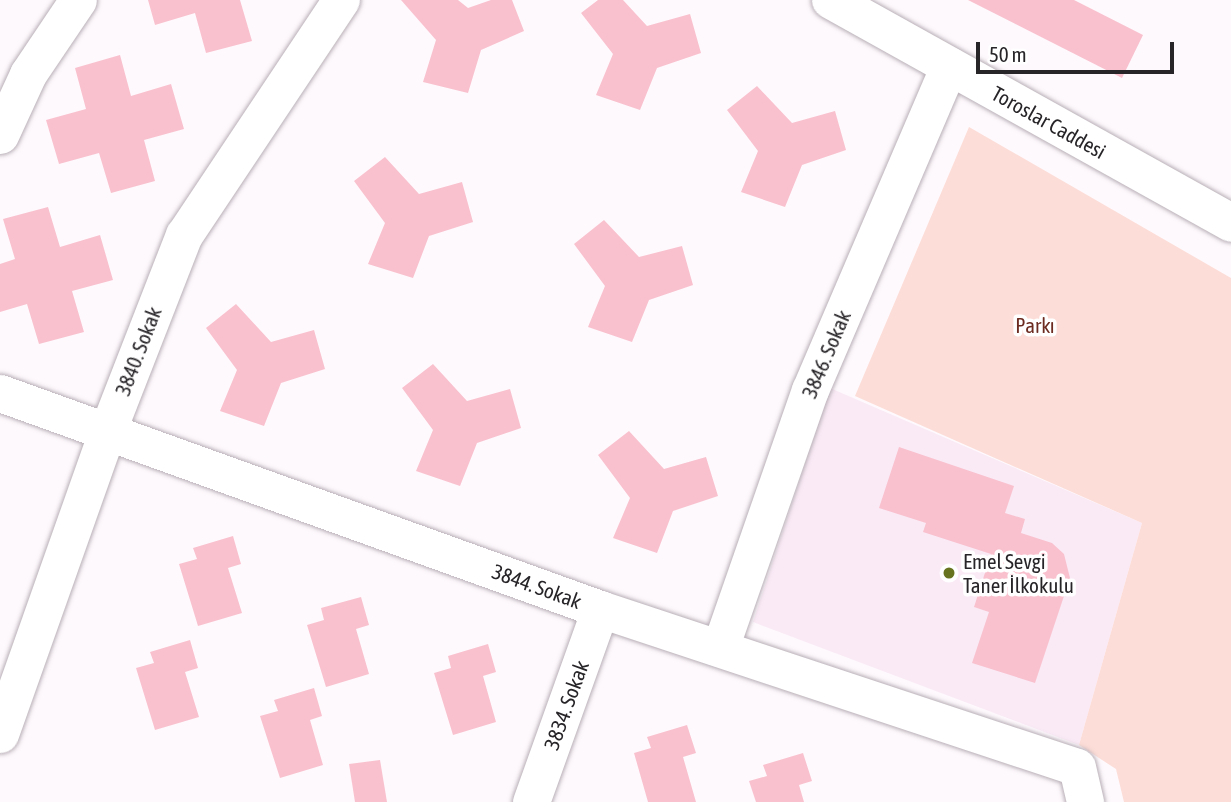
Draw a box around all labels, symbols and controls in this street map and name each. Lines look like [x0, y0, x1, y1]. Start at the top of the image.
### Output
scale bar [979, 28, 1177, 72]
text: 50 m [989, 42, 1027, 66]
street label: Toroslar Caddesi [988, 80, 1110, 164]
street label: 3840. Sokak [110, 303, 166, 399]
street label: 3846. Sokak [796, 306, 856, 402]
park label: Parkı [1015, 312, 1055, 338]
place label: Emel Sevgi Taner İlkokulu [963, 548, 1074, 598]
street label: 3844. Sokak [489, 558, 585, 614]
marker: Emel Sevgi Taner İlkokulu [941, 565, 957, 581]
street label: 3834. Sokak [538, 657, 594, 753]

